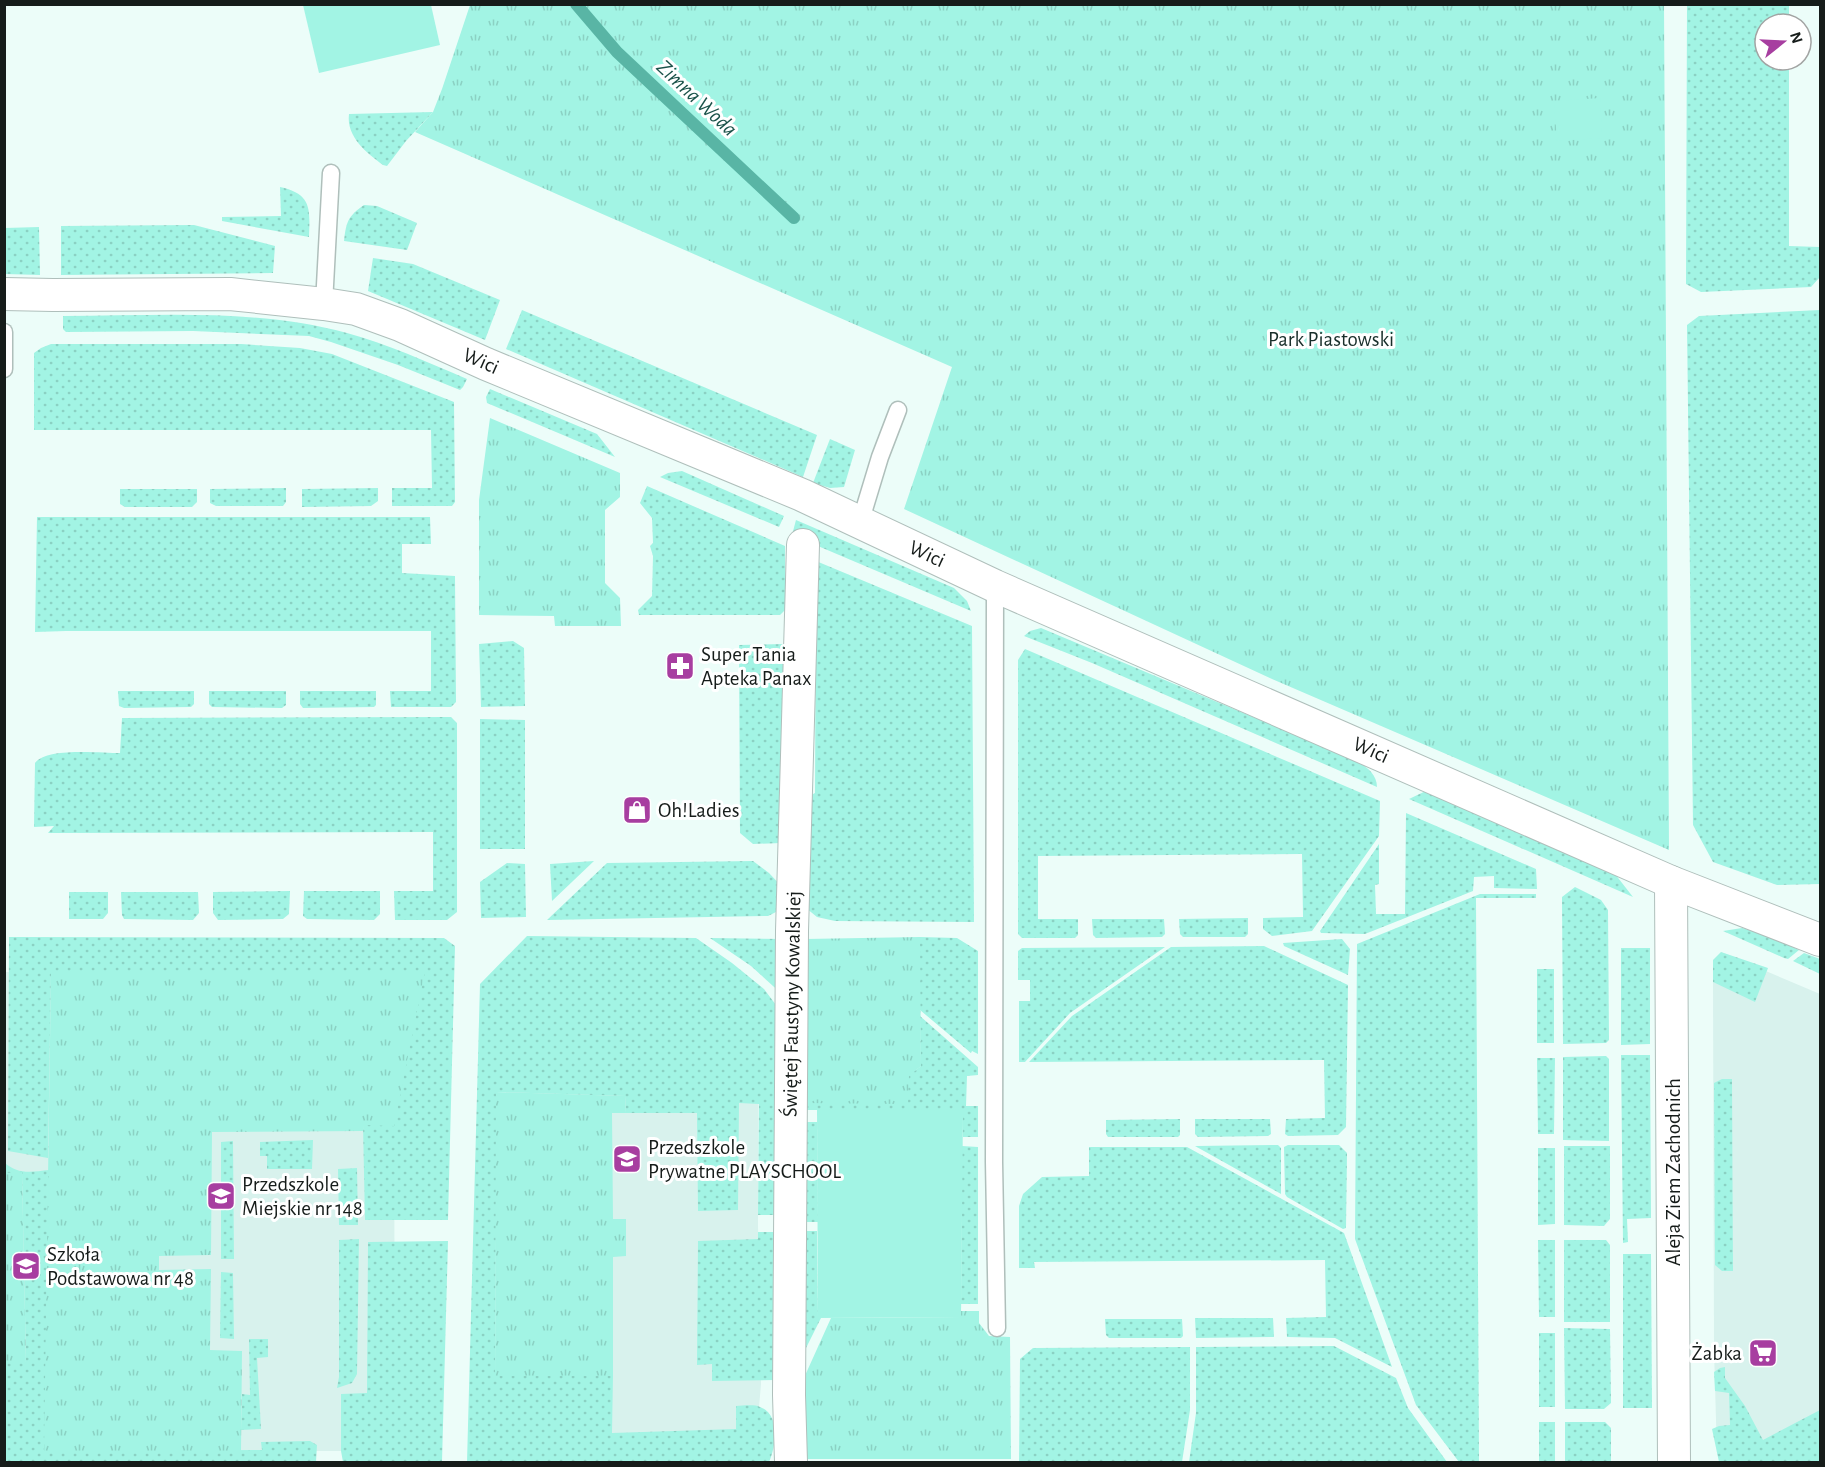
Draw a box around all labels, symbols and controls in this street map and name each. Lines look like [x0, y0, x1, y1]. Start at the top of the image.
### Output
north arrow [1753, 12, 1813, 72]
text: N [1787, 30, 1806, 45]
water label: Zimna Woda [653, 56, 741, 140]
park label: Park Piastowski [1268, 329, 1394, 350]
street label: Wici [460, 344, 502, 378]
street label: Wici [906, 537, 948, 571]
place label: Super Tania Apteka Panax [701, 644, 811, 689]
pharmacy icon: Super Tania Apteka Panax [664, 650, 696, 682]
street label: Wici [1350, 733, 1392, 767]
shop icon: Oh!Ladies [621, 794, 653, 826]
place label: Oh!Ladies [658, 800, 739, 821]
street label: Świętej Faustyny Kowalskiej [777, 891, 804, 1117]
street label: Aleja Ziem Zachodnich [1663, 1078, 1684, 1266]
place label: Przedszkole Prywatne PLAYSCHOOL [648, 1137, 841, 1182]
school or university icon: Przedszkole Prywatne PLAYSCHOOL [611, 1143, 643, 1175]
place label: Przedszkole Miejskie nr 148 [242, 1174, 363, 1219]
school or university icon: Przedszkole Miejskie nr 148 [205, 1180, 237, 1212]
place label: Szkoła Podstawowa nr 48 [47, 1244, 194, 1289]
school or university icon: Szkoła Podstawowa nr 48 [10, 1250, 42, 1282]
supermarket icon: Żabka [1747, 1337, 1779, 1369]
place label: Żabka [1692, 1342, 1742, 1364]

